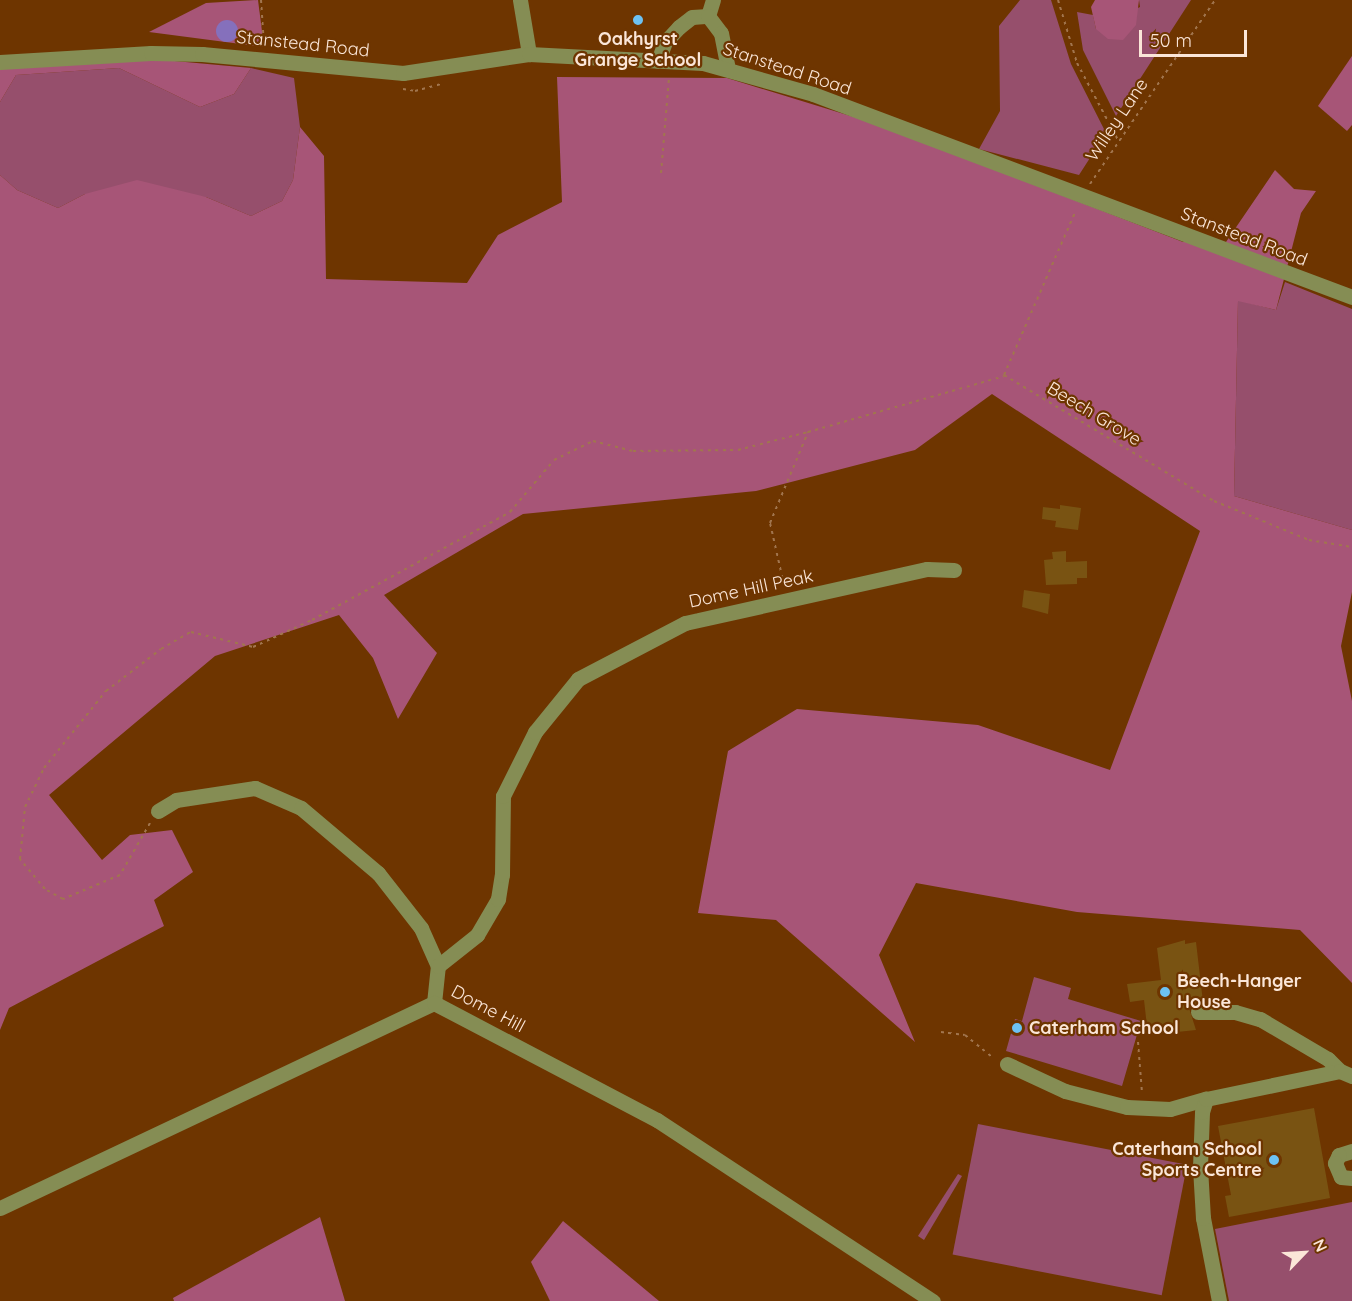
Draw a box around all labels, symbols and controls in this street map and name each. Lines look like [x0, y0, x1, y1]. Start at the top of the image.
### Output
marker: Oakhyrst Grange School [631, 13, 645, 27]
scale bar [1142, 18, 1250, 56]
street label: Stanstead Road [235, 26, 371, 62]
place label: Oakhyrst Grange School [575, 29, 701, 72]
text: 50 m [1150, 29, 1192, 52]
street label: Stanstead Road [720, 38, 854, 100]
street label: Willey Lane [1081, 74, 1153, 166]
street label: Stanstead Road [1178, 203, 1310, 271]
street label: Beech Grove [1043, 377, 1145, 451]
street label: Dome Hill Peak [687, 565, 815, 613]
place label: Beech-Hanger House [1177, 971, 1302, 1014]
street label: Dome Hill [447, 981, 529, 1037]
marker: Beech-Hanger House [1158, 985, 1172, 999]
place label: Caterham School [1029, 1017, 1179, 1039]
marker: Caterham School [1010, 1021, 1024, 1035]
place label: Caterham School Sports Centre [1112, 1139, 1262, 1182]
marker: Caterham School Sports Centre [1267, 1153, 1281, 1167]
north arrow [1274, 1223, 1334, 1283]
text: N [1309, 1236, 1332, 1255]

